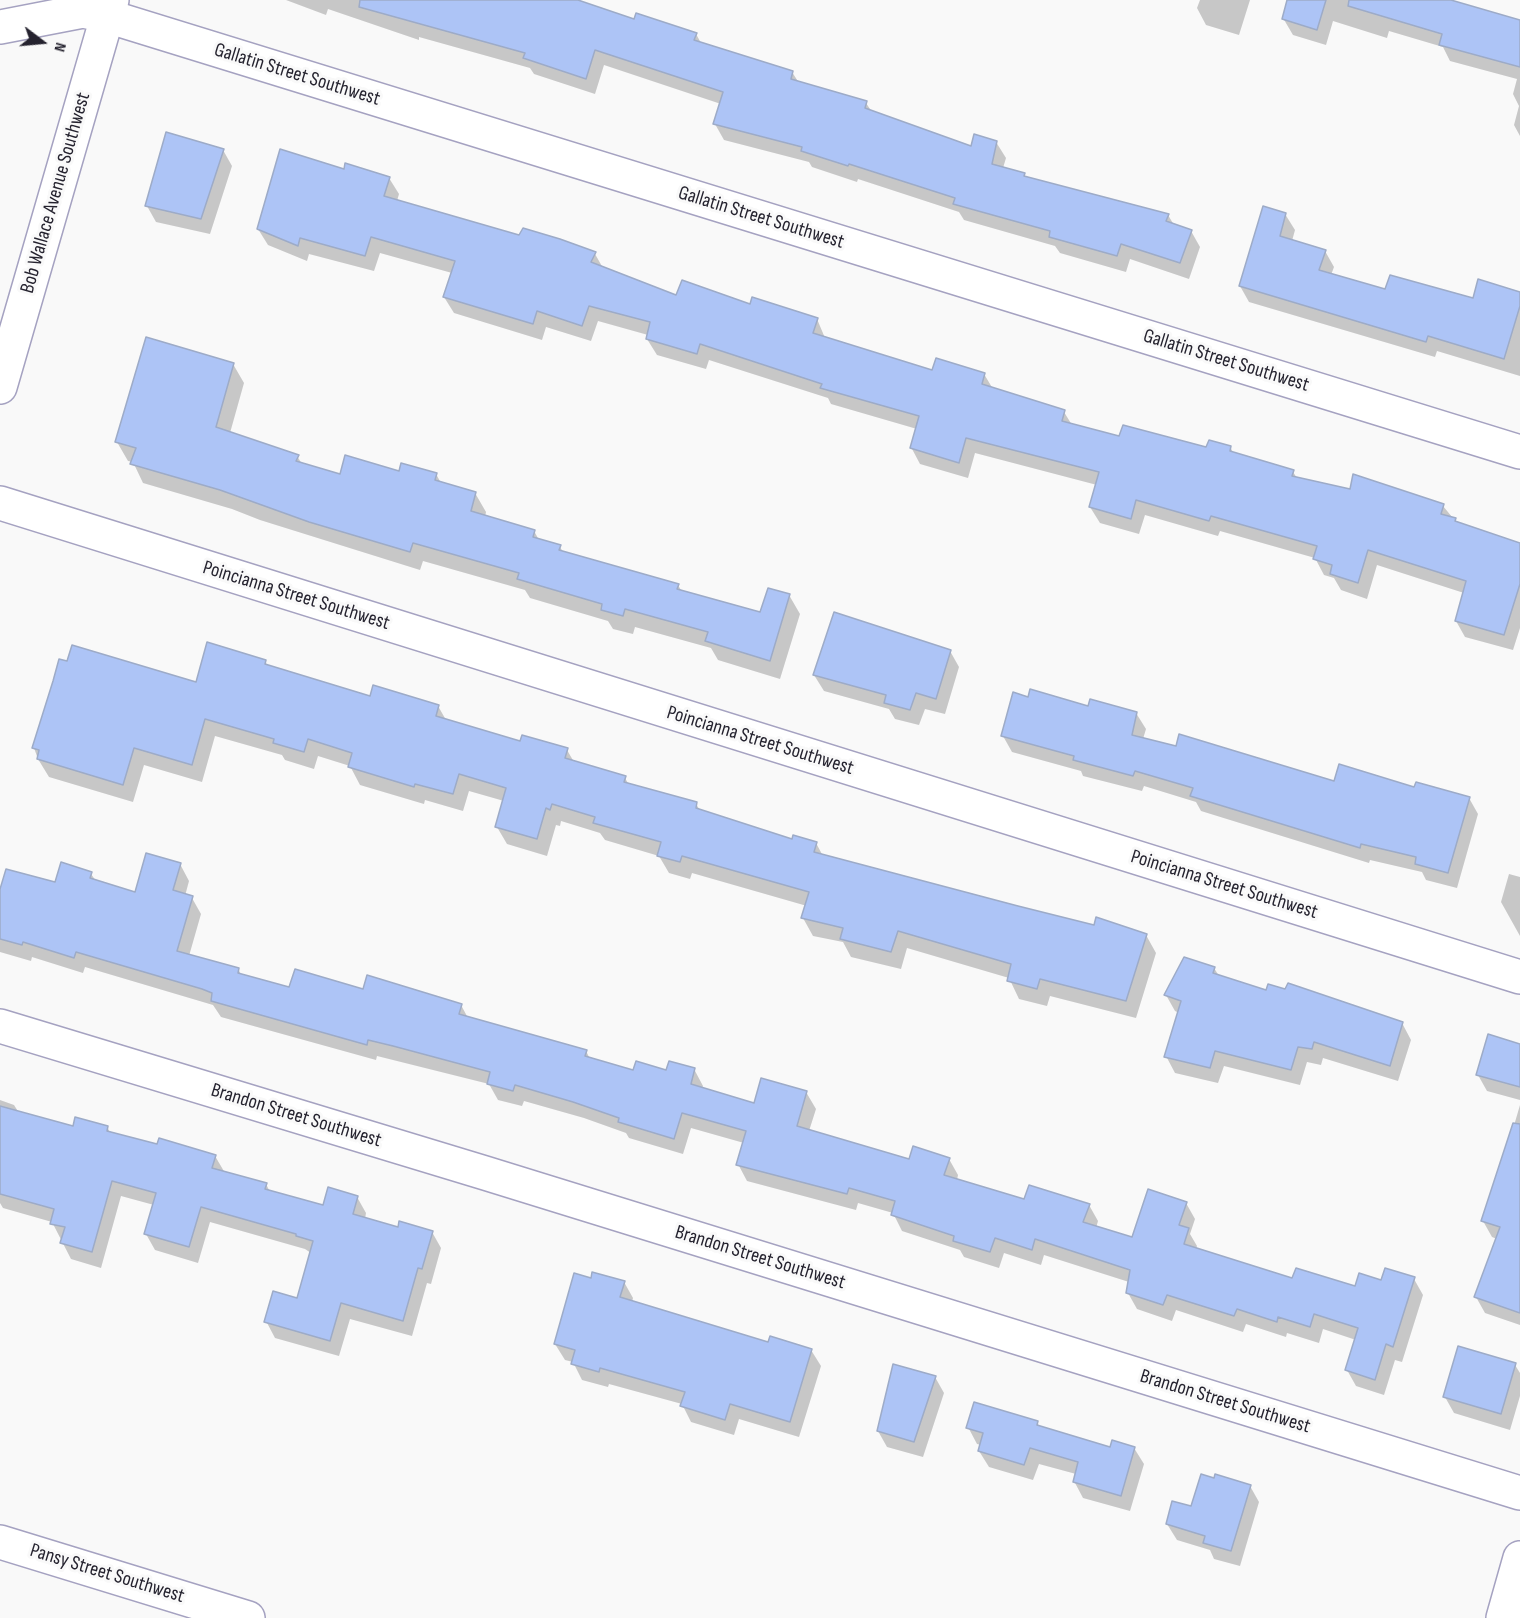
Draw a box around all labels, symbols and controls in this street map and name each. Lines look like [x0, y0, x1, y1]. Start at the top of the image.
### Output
north arrow [12, 12, 72, 72]
street label: Gallatin Street Southwest [211, 38, 383, 112]
text: N [49, 40, 70, 54]
street label: Bob Wallace Avenue Southwest [16, 90, 96, 296]
street label: Gallatin Street Southwest [675, 181, 847, 255]
street label: Gallatin Street Southwest [1140, 324, 1312, 398]
street label: Poincianna Street Southwest [200, 556, 392, 636]
street label: Poincianna Street Southwest [664, 701, 856, 781]
street label: Poincianna Street Southwest [1128, 845, 1320, 925]
street label: Brandon Street Southwest [208, 1079, 384, 1153]
street label: Brandon Street Southwest [672, 1221, 848, 1295]
street label: Brandon Street Southwest [1137, 1365, 1313, 1439]
street label: Pansy Street Southwest [27, 1539, 187, 1609]

